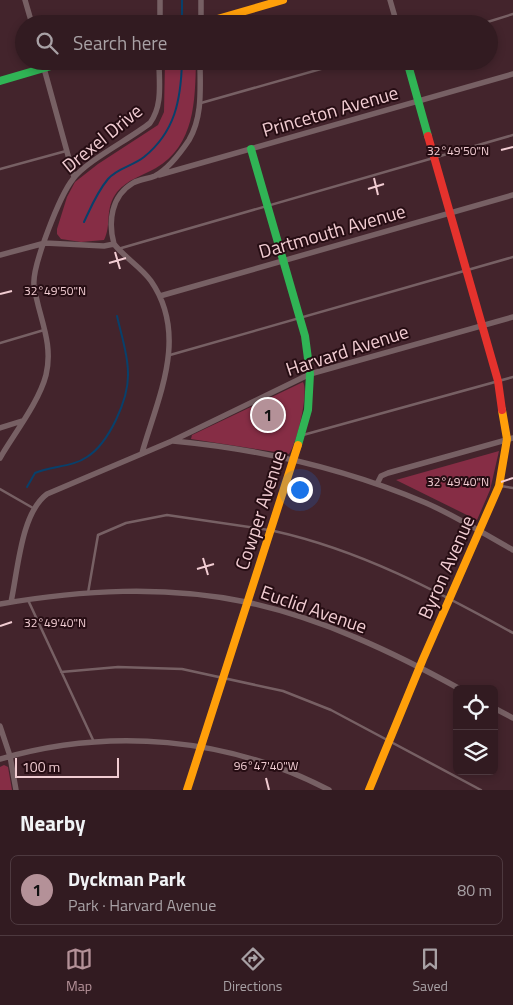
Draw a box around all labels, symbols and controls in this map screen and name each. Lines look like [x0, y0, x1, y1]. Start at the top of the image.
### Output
search box [15, 15, 498, 70]
text: Search here [73, 28, 167, 57]
icon: search [33, 29, 61, 57]
street label: Princeton Avenue [258, 77, 401, 144]
street label: Drexel Drive [55, 96, 148, 179]
text: 32°49'50"N [427, 141, 489, 160]
street label: Dartmouth Avenue [255, 196, 409, 265]
text: 32°49'50"N [24, 281, 86, 300]
street label: Harvard Avenue [282, 316, 412, 383]
pin: 1 [252, 396, 284, 434]
street label: Cowper Avenue [227, 446, 293, 573]
text: 32°49'40"N [427, 472, 489, 491]
your location [287, 477, 313, 503]
street label: Byron Avenue [410, 510, 481, 623]
street label: Euclid Avenue [257, 577, 371, 640]
text: 32°49'40"N [24, 613, 86, 632]
map controls [453, 685, 498, 775]
button: locate [453, 685, 498, 730]
button: layers [453, 730, 498, 775]
scale bar [15, 755, 119, 778]
text: 100 m [22, 756, 60, 777]
text: 96°47'40"W [234, 756, 299, 775]
text: Nearby [20, 807, 85, 839]
text: Dyckman Park [68, 864, 186, 893]
text: 1 [33, 878, 41, 902]
text: 80 m [457, 878, 492, 902]
text: Park · Harvard Avenue [68, 893, 216, 917]
tab: Map [65, 945, 93, 996]
tab: Directions [223, 945, 282, 996]
tab: Saved [412, 945, 448, 996]

